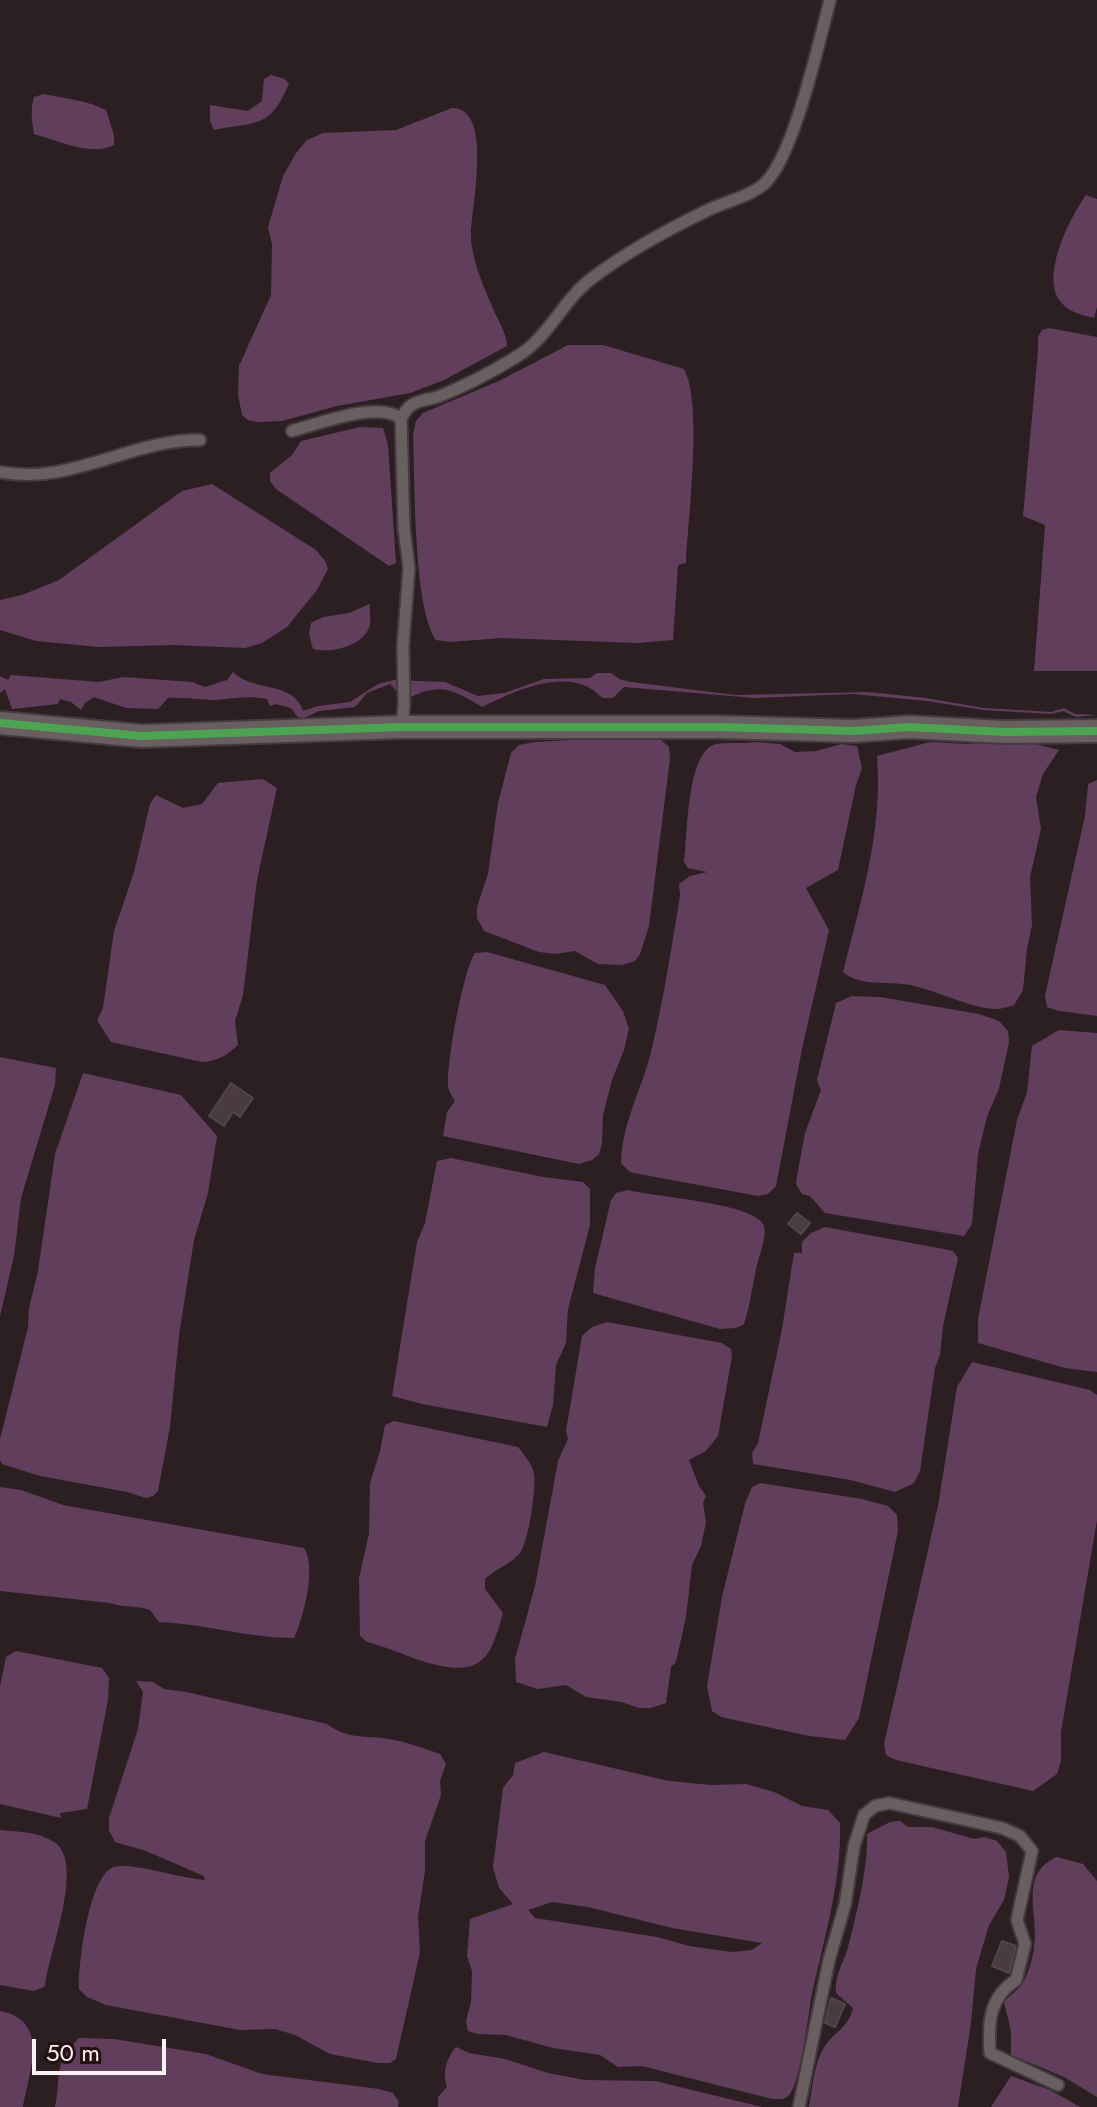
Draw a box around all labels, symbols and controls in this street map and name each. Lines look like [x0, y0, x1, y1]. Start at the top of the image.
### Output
scale bar [36, 2023, 170, 2073]
text: 50 m [46, 2035, 100, 2070]

